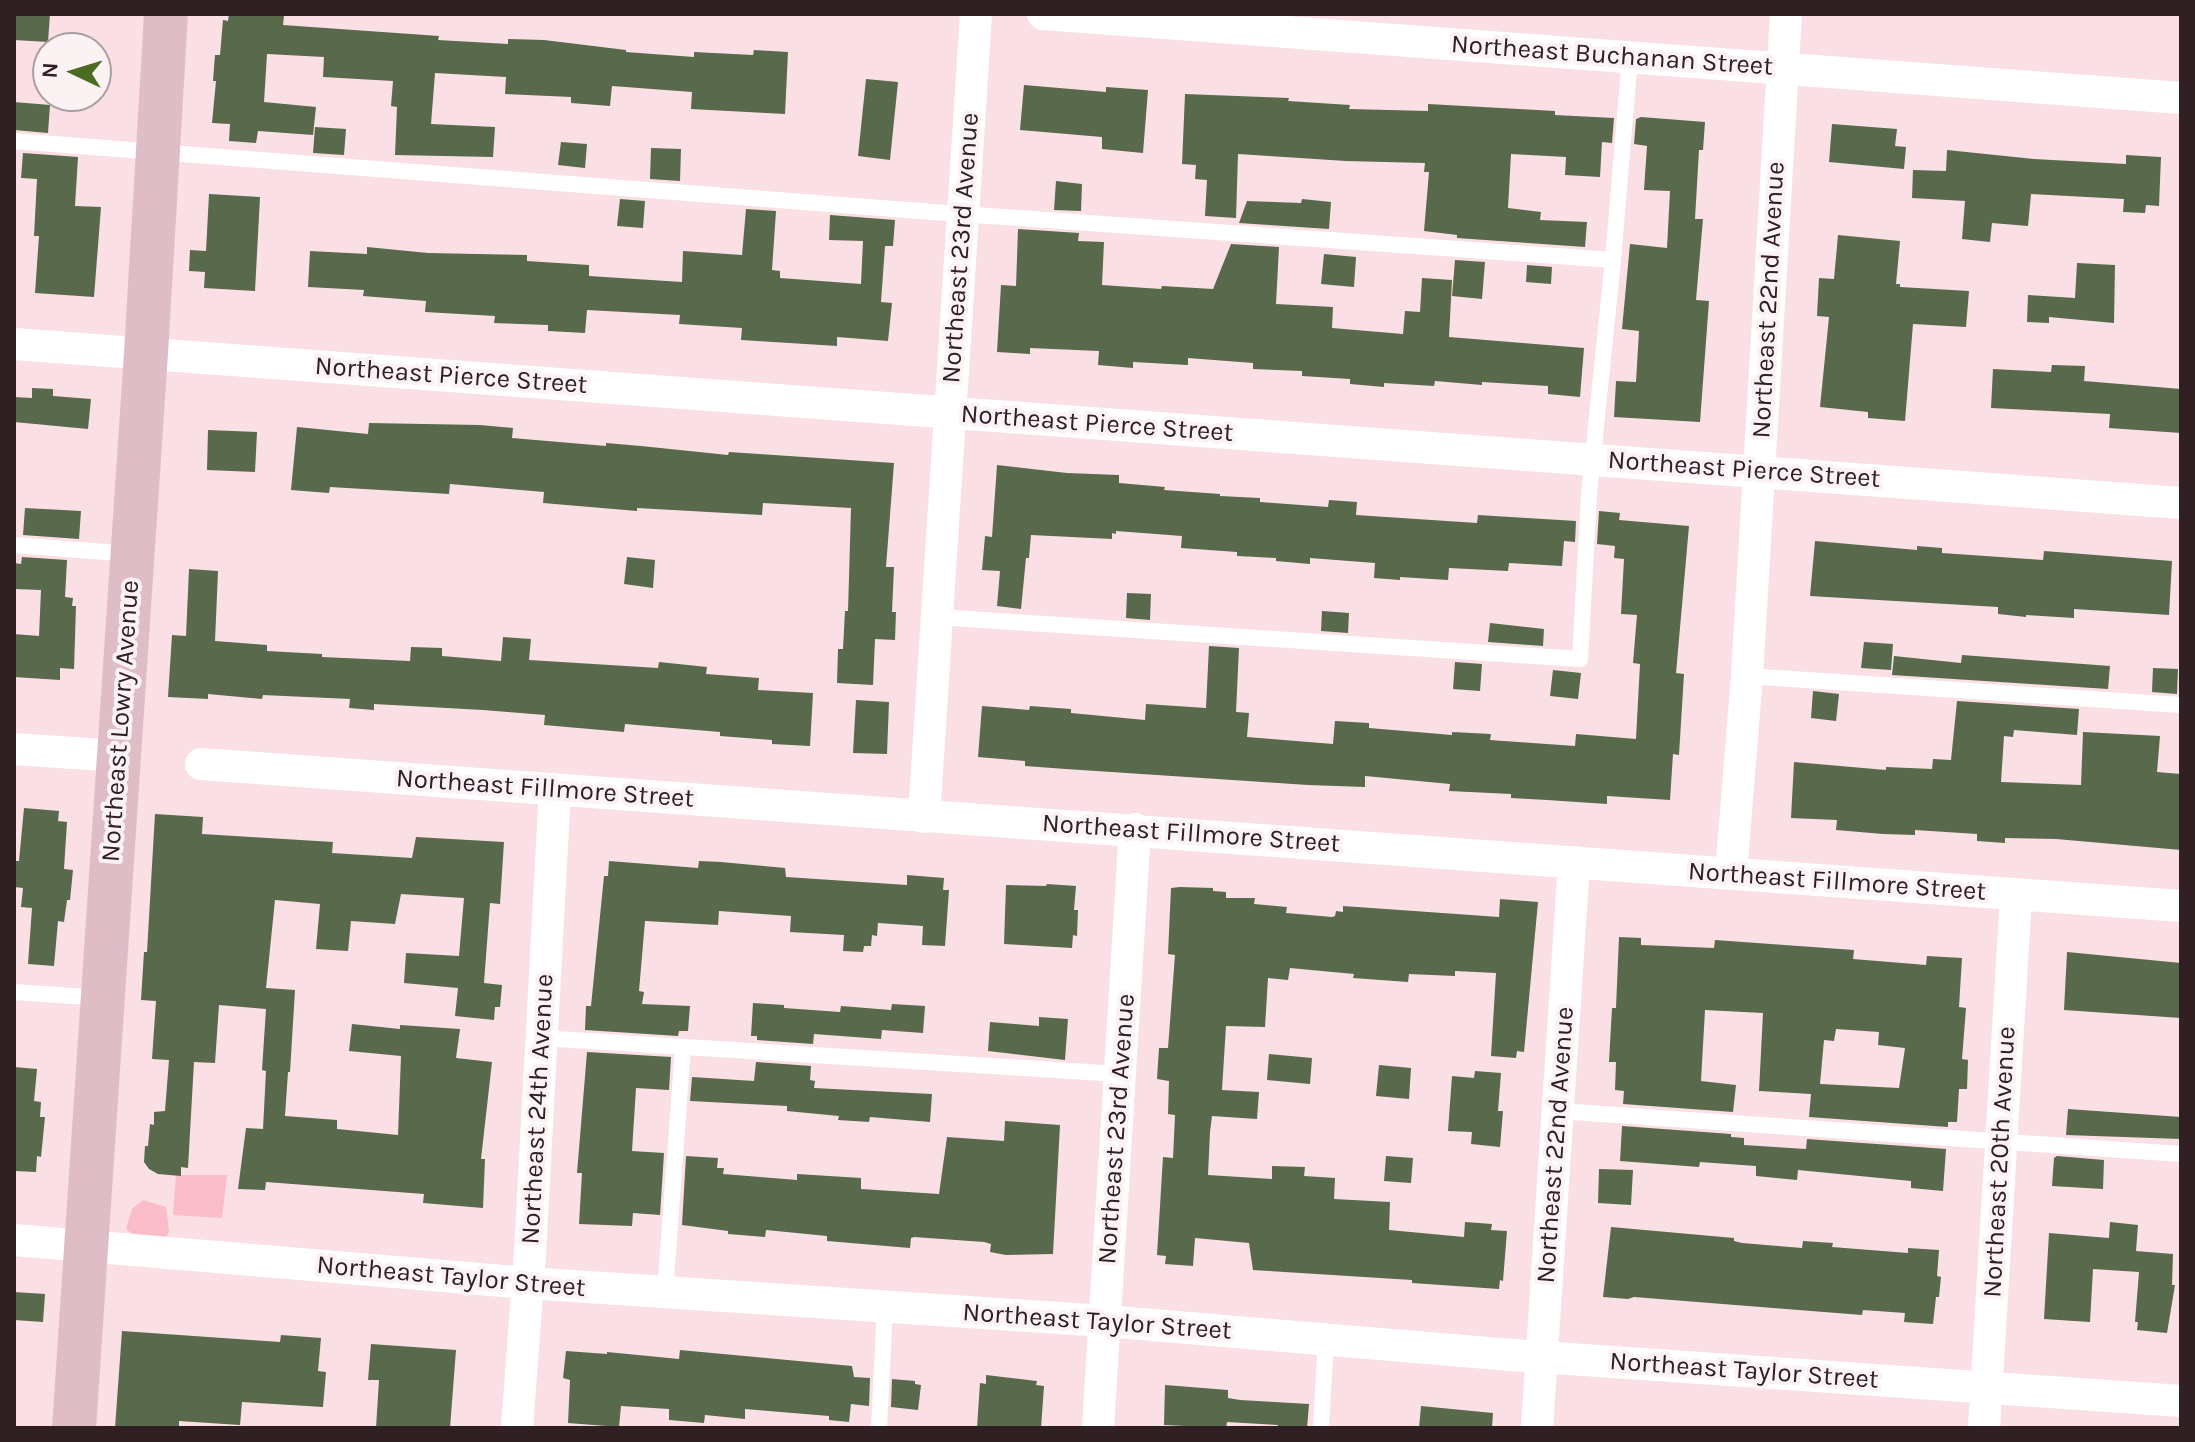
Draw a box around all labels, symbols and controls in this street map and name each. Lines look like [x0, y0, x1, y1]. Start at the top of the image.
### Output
street label: Northeast Buchanan Street [1450, 29, 1774, 83]
north arrow [32, 32, 112, 112]
text: N [37, 62, 64, 79]
street label: Northeast 23rd Avenue [936, 112, 986, 384]
street label: Northeast 22nd Avenue [1746, 161, 1792, 439]
street label: Northeast Pierce Street [314, 351, 588, 401]
street label: Northeast Pierce Street [960, 399, 1234, 449]
street label: Northeast Pierce Street [1607, 445, 1881, 495]
street label: Northeast Lowry Avenue [96, 579, 146, 863]
street label: Northeast Fillmore Street [395, 763, 695, 815]
street label: Northeast Fillmore Street [1041, 808, 1341, 860]
street label: Northeast Fillmore Street [1687, 856, 1987, 908]
street label: Northeast 24th Avenue [515, 973, 561, 1245]
street label: Northeast 23rd Avenue [1092, 993, 1142, 1265]
street label: Northeast 22nd Avenue [1531, 1006, 1581, 1284]
street label: Northeast 20th Avenue [1977, 1025, 2023, 1299]
street label: Northeast Taylor Street [315, 1250, 587, 1304]
street label: Northeast Taylor Street [961, 1297, 1233, 1347]
street label: Northeast Taylor Street [1608, 1346, 1880, 1396]

